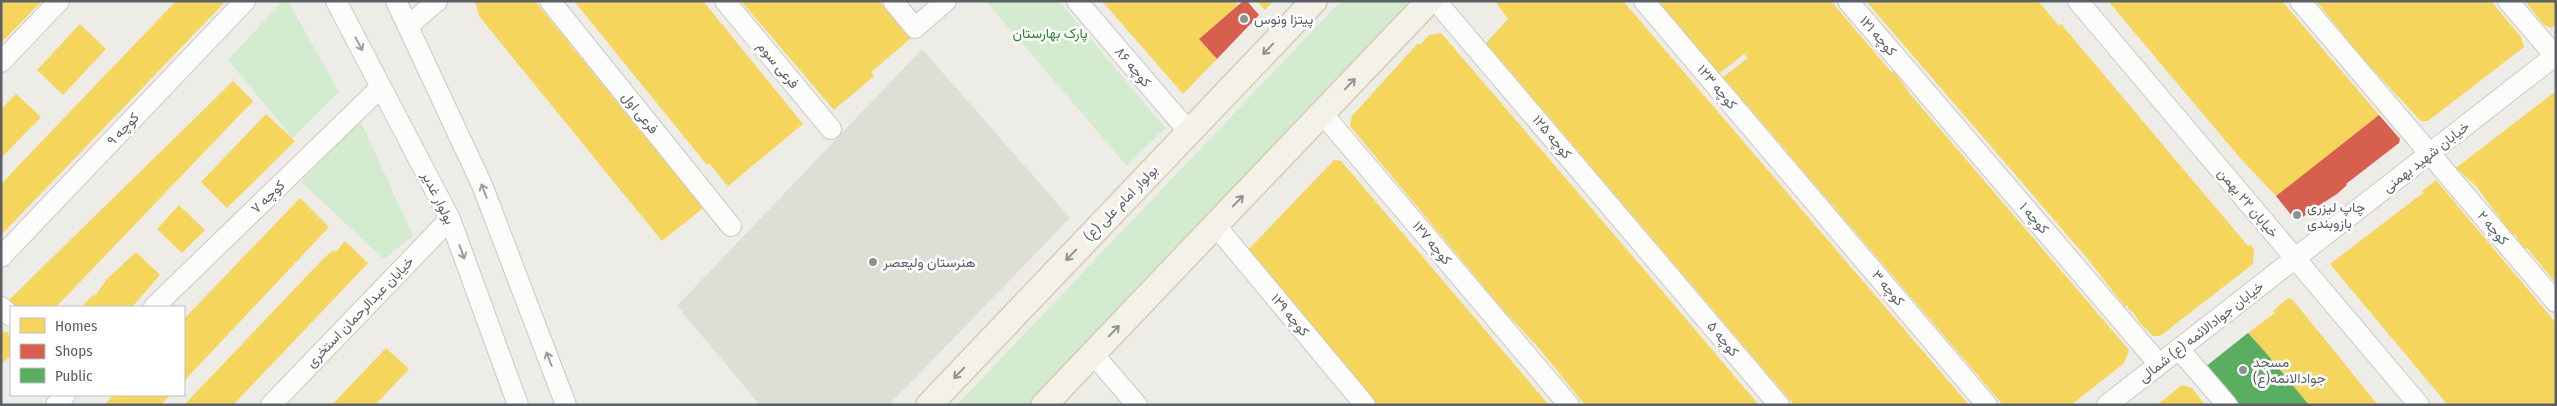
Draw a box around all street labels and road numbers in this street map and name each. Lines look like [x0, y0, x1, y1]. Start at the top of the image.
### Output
street label: کوچه ۱۲۱ [1855, 12, 1900, 60]
street label: فرعی سوم [753, 38, 803, 92]
street label: کوچه ۸۶ [1110, 43, 1155, 91]
street label: کوچه ۱۲۳ [1693, 61, 1741, 113]
street label: فرعی اول [617, 89, 662, 138]
street label: کوچه ۹ [103, 109, 143, 150]
street label: کوچه ۱۲۵ [1528, 112, 1575, 163]
street label: خیابان شهید بهمنی [2379, 118, 2473, 196]
street label: بولوار امام علی (ع) [1081, 161, 1163, 246]
street label: خیابان ۲۲ بهمن [2214, 165, 2282, 241]
street label: بولوار غدیر [417, 168, 458, 227]
street label: کوچه ۷ [247, 177, 289, 218]
street label: کوچه ۱ [2015, 199, 2052, 238]
street label: کوچه ۲ [2473, 207, 2512, 249]
street label: کوچه ۱۲۷ [1408, 218, 1455, 269]
street label: خیابان عبدالرحمان استخری [303, 253, 417, 371]
street label: کوچه ۳ [1867, 267, 1908, 310]
street label: خیابان جوادالائمه (ع) شمالی [2135, 278, 2268, 388]
street label: کوچه ۱۲۹ [1266, 290, 1313, 340]
street label: کوچه ۵ [1703, 318, 1743, 361]

